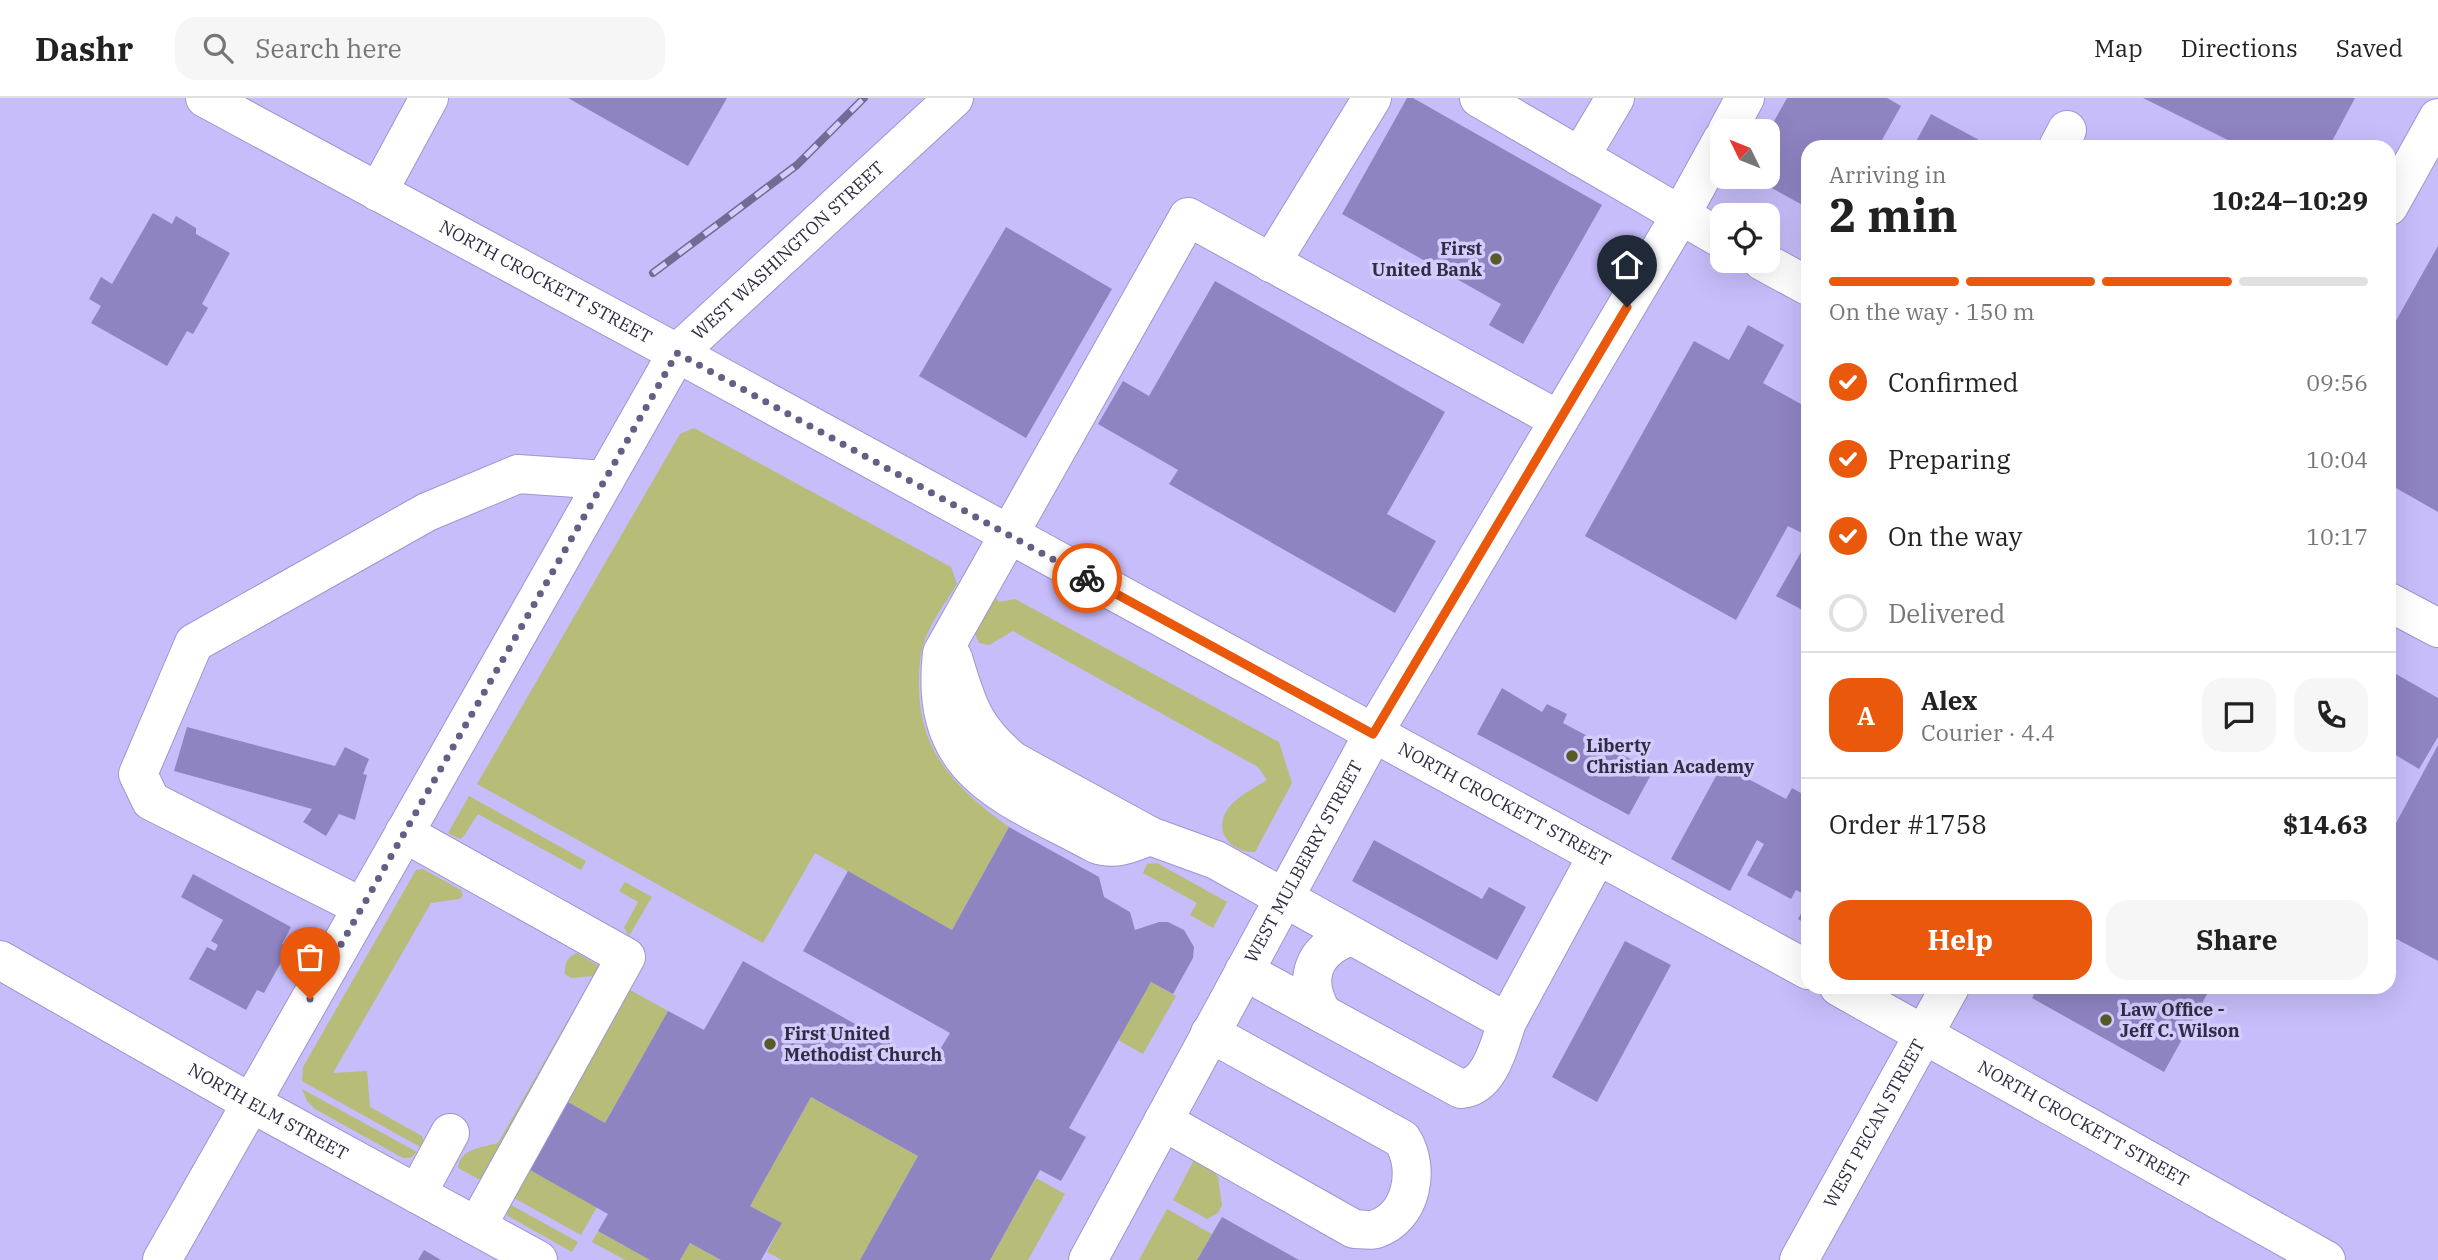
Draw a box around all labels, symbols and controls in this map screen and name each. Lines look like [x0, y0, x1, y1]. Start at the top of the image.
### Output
search box [175, 17, 665, 80]
text: Dashr [35, 27, 133, 70]
icon: search [199, 29, 237, 67]
text: Search here [255, 31, 402, 65]
text: Map [2094, 32, 2143, 64]
text: Directions [2181, 32, 2298, 64]
text: Saved [2336, 32, 2403, 64]
north arrow [1710, 119, 1780, 189]
map controls [1710, 119, 1780, 273]
street label: WEST WASHINGTON STREET [687, 156, 889, 345]
text: Arriving in [1829, 159, 1946, 189]
text: 10:24–10:29 [2212, 183, 2368, 217]
text: 2 min [1829, 185, 1958, 245]
button: locate [1710, 203, 1780, 273]
street label: NORTH CROCKETT STREET [435, 215, 656, 348]
pin [1597, 235, 1657, 307]
place label: First United Bank [1372, 237, 1483, 281]
icon: home [1608, 246, 1646, 284]
marker: First United Bank [1488, 251, 1504, 267]
text: On the way · 150 m [1829, 296, 2035, 326]
icon: check [1829, 363, 1867, 401]
text: Confirmed [1888, 365, 2019, 399]
text: 09:56 [2306, 367, 2368, 397]
icon: check [1829, 440, 1867, 478]
text: Preparing [1888, 442, 2010, 476]
text: 10:04 [2306, 444, 2368, 474]
icon: check [1829, 517, 1867, 555]
text: On the way [1888, 519, 2022, 553]
text: 10:17 [2306, 521, 2368, 551]
courier [1052, 543, 1122, 613]
icon: bike [1068, 559, 1106, 597]
text: Delivered [1888, 596, 2005, 630]
button: chat [2202, 678, 2276, 752]
button: phone [2294, 678, 2368, 752]
text: Alex [1921, 683, 1977, 717]
text: A [1857, 698, 1875, 732]
text: Courier · 4.4 [1921, 717, 2055, 747]
place label: Liberty Christian Academy [1586, 734, 1755, 778]
street label: NORTH CROCKETT STREET [1394, 737, 1615, 871]
marker: Liberty Christian Academy [1564, 748, 1580, 764]
street label: WEST MULBERRY STREET [1239, 756, 1368, 967]
text: Order #1758 [1829, 807, 1987, 841]
text: $14.63 [2283, 807, 2368, 841]
button: Help [1829, 900, 2092, 980]
button: Share [2106, 900, 2368, 980]
pin [280, 927, 340, 999]
icon: bag [291, 938, 329, 976]
place label: Law Office - Jeff C. Wilson [2120, 998, 2240, 1042]
marker: Law Office - Jeff C. Wilson [2098, 1012, 2114, 1028]
place label: First United Methodist Church [784, 1022, 943, 1066]
street label: WEST PECAN STREET [1818, 1035, 1930, 1212]
marker: First United Methodist Church [762, 1036, 778, 1052]
street label: NORTH CROCKETT STREET [1974, 1055, 2193, 1192]
street label: NORTH ELM STREET [184, 1058, 353, 1165]

